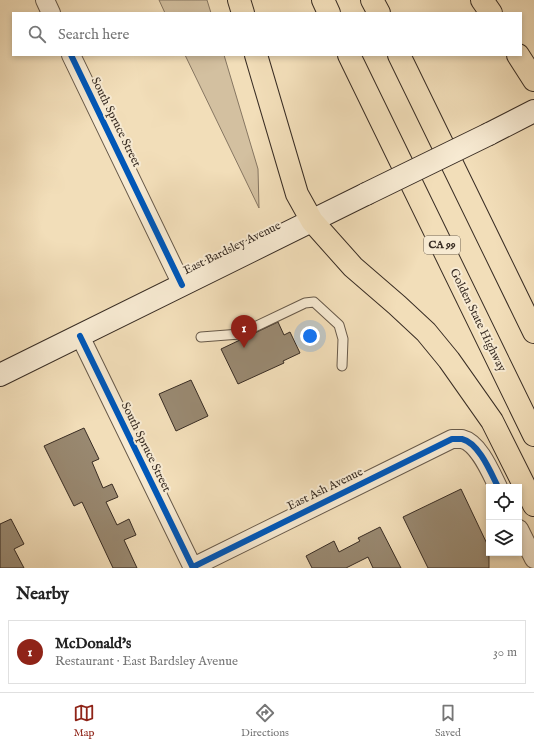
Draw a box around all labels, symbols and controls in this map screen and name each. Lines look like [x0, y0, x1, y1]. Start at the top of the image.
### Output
search box [12, 12, 522, 56]
icon: search [26, 23, 48, 45]
text: Search here [58, 25, 129, 44]
street label: South Spruce Street [87, 75, 144, 170]
street label: East Bardsley Avenue [181, 218, 284, 278]
road number: CA 99 [424, 236, 460, 254]
street label: Golden State Highway [447, 266, 510, 374]
pin: 1 [231, 315, 257, 348]
your location [300, 326, 320, 346]
street label: South Spruce Street [117, 400, 174, 495]
street label: East Ash Avenue [285, 464, 366, 514]
map controls [486, 484, 522, 556]
button: locate [486, 484, 522, 520]
button: layers [486, 520, 522, 556]
text: Nearby [16, 584, 69, 605]
text: McDonald's [55, 634, 131, 653]
text: 1 [28, 644, 32, 661]
text: 30 m [493, 644, 517, 661]
text: Restaurant · East Bardsley Avenue [55, 653, 238, 670]
tab: Map [73, 702, 95, 740]
tab: Directions [241, 702, 289, 740]
tab: Saved [435, 702, 461, 740]

